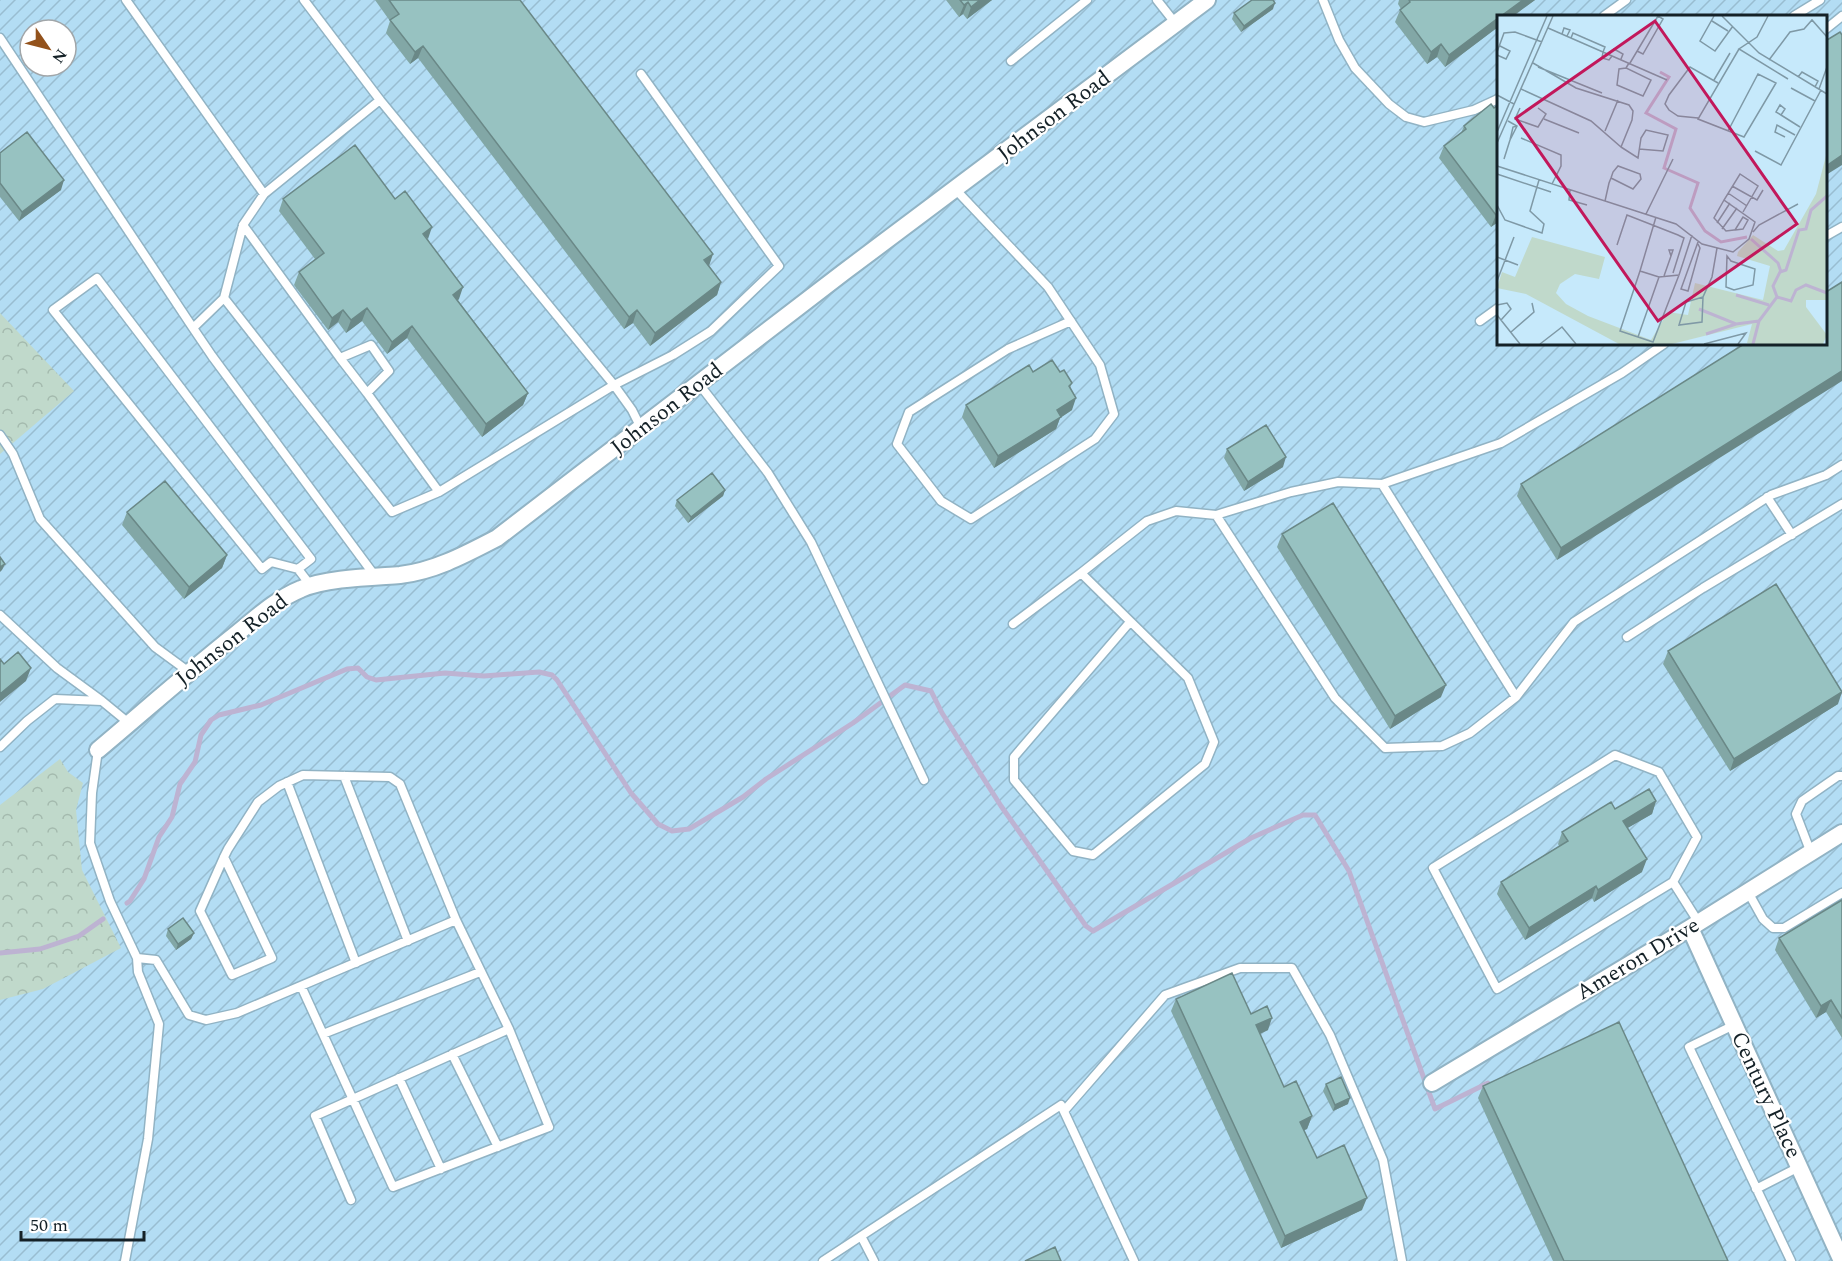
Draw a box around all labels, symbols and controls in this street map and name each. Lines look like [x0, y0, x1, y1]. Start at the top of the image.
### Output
inset map [1497, 15, 1827, 345]
north arrow [18, 18, 78, 78]
text: N [46, 44, 73, 68]
street label: Johnson Road [990, 62, 1118, 170]
street label: Johnson Road [604, 354, 730, 464]
street label: Johnson Road [169, 585, 295, 695]
street label: Ameron Drive [1570, 909, 1706, 1009]
street label: Century Place [1722, 1026, 1810, 1164]
scale bar [21, 1204, 144, 1242]
text: 50 m [30, 1212, 68, 1239]

